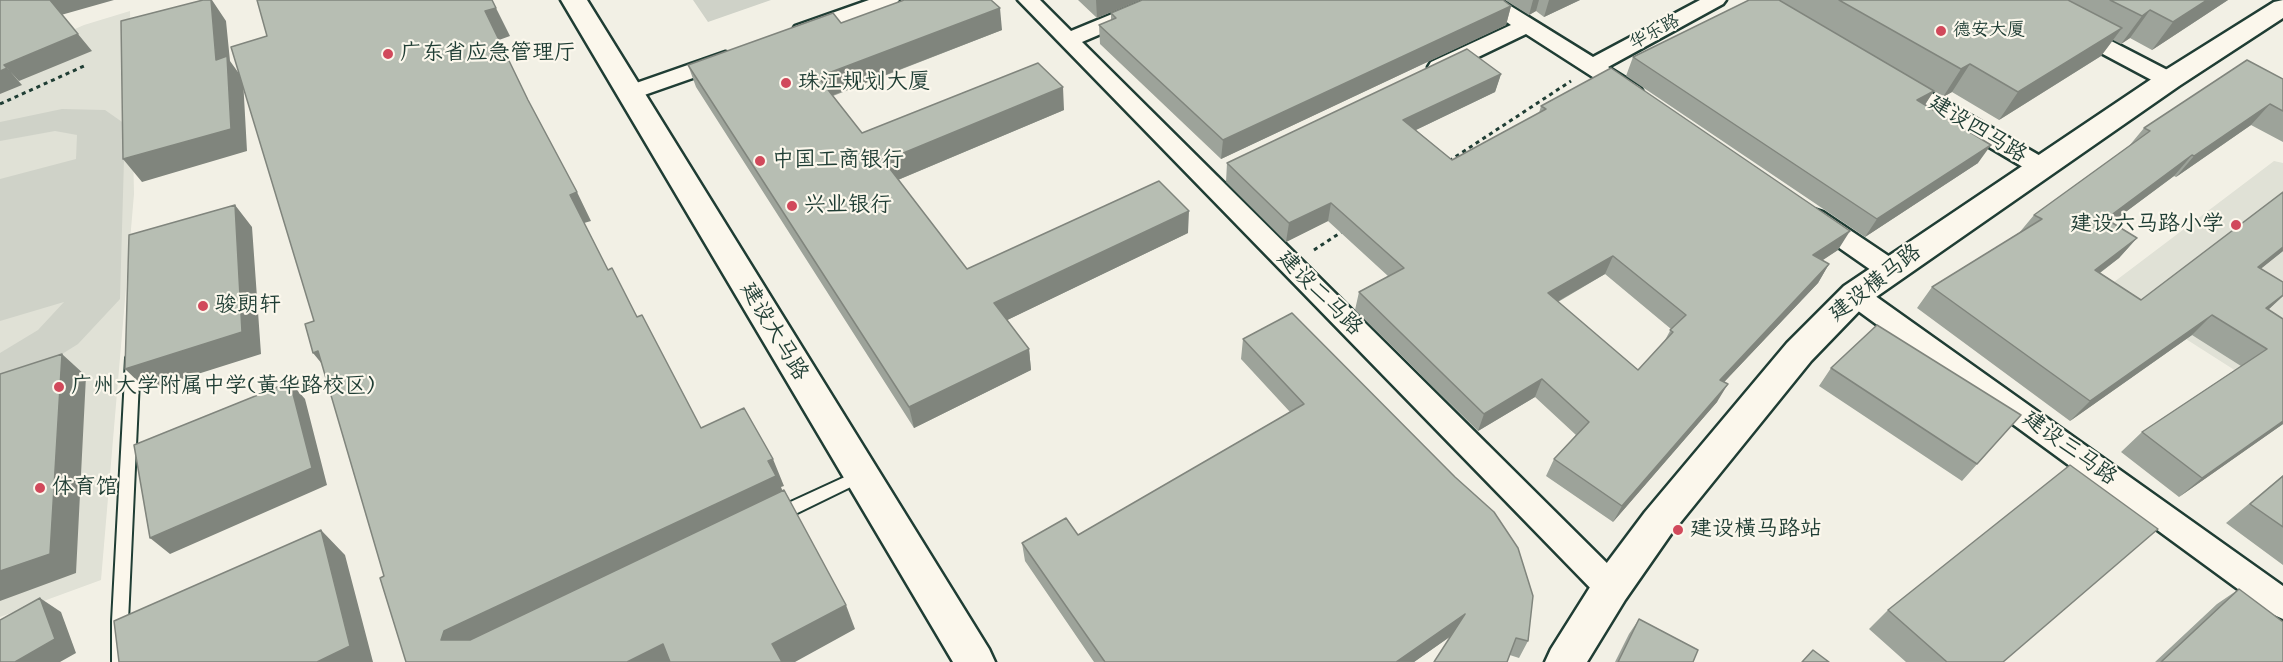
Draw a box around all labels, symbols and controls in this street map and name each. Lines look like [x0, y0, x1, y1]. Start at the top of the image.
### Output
street label: 华乐路 [1626, 11, 1684, 55]
place label: 德安大厦 [1953, 20, 2025, 42]
marker: 德安大厦 [1934, 24, 1948, 38]
place label: 广东省应急管理厅 [400, 41, 576, 67]
marker: 广东省应急管理厅 [381, 47, 395, 61]
place label: 珠江规划大厦 [798, 70, 930, 96]
marker: 珠江规划大厦 [779, 76, 793, 90]
street label: 建设四马路 [1923, 90, 2031, 170]
place label: 中国工商银行 [772, 148, 904, 174]
marker: 中国工商银行 [753, 154, 767, 168]
place label: 兴业银行 [804, 193, 892, 219]
marker: 兴业银行 [785, 199, 799, 213]
place label: 建设六马路小学 [2070, 212, 2224, 238]
marker: 建设六马路小学 [2229, 218, 2243, 232]
street label: 建设横马路 [1825, 240, 1927, 328]
street label: 建设二马路 [1271, 246, 1367, 342]
street label: 建设大马路 [733, 278, 813, 386]
place label: 骏朗轩 [215, 293, 281, 319]
marker: 骏朗轩 [196, 299, 210, 313]
place label: 广州大学附属中学(黄华路校区) [71, 374, 374, 400]
marker: 广州大学附属中学(黄华路校区) [52, 380, 66, 394]
street label: 建设三马路 [2017, 406, 2121, 492]
place label: 体育馆 [52, 475, 118, 501]
marker: 体育馆 [33, 481, 47, 495]
place label: 建设横马路站 [1690, 517, 1822, 543]
marker: 建设横马路站 [1671, 523, 1685, 537]

